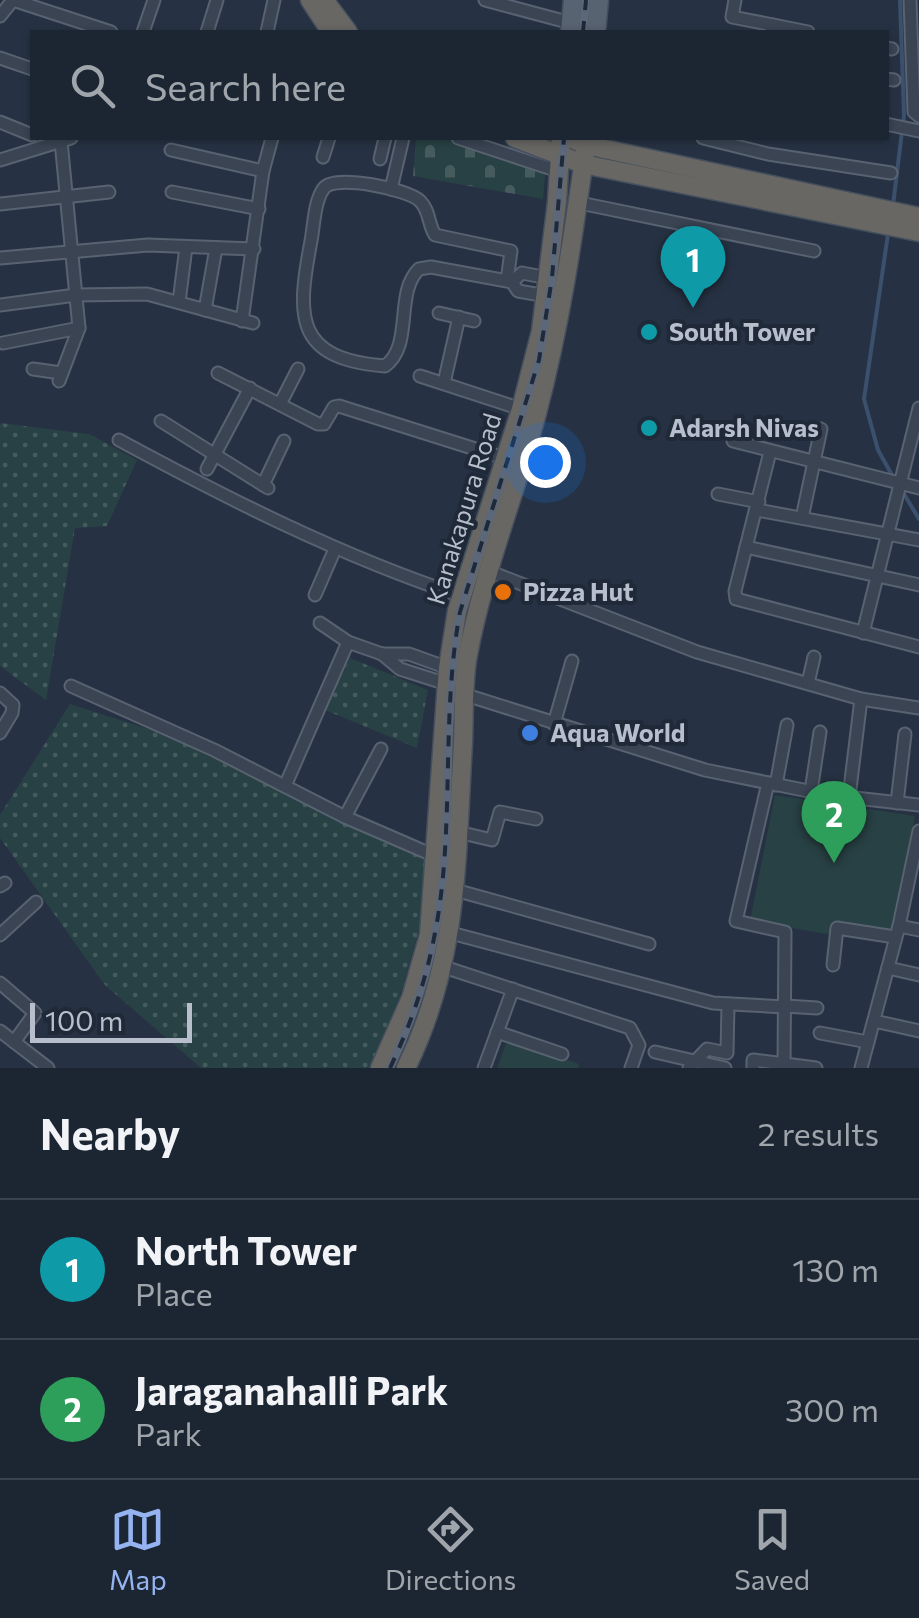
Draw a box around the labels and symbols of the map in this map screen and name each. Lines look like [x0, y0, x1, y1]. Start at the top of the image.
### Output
pin: 1 [660, 226, 726, 308]
place label: South Tower [669, 316, 815, 346]
marker: South Tower [638, 321, 660, 343]
street label: Kanakapura Road [420, 409, 506, 608]
place label: Adarsh Nivas [669, 412, 819, 442]
marker: Adarsh Nivas [638, 417, 660, 439]
your location [520, 437, 571, 488]
place label: Pizza Hut [523, 576, 634, 606]
marker: Pizza Hut [492, 581, 514, 603]
place label: Aqua World [550, 717, 685, 747]
marker: Aqua World [519, 722, 541, 744]
pin: 2 [802, 780, 866, 863]
scale bar [30, 998, 192, 1042]

